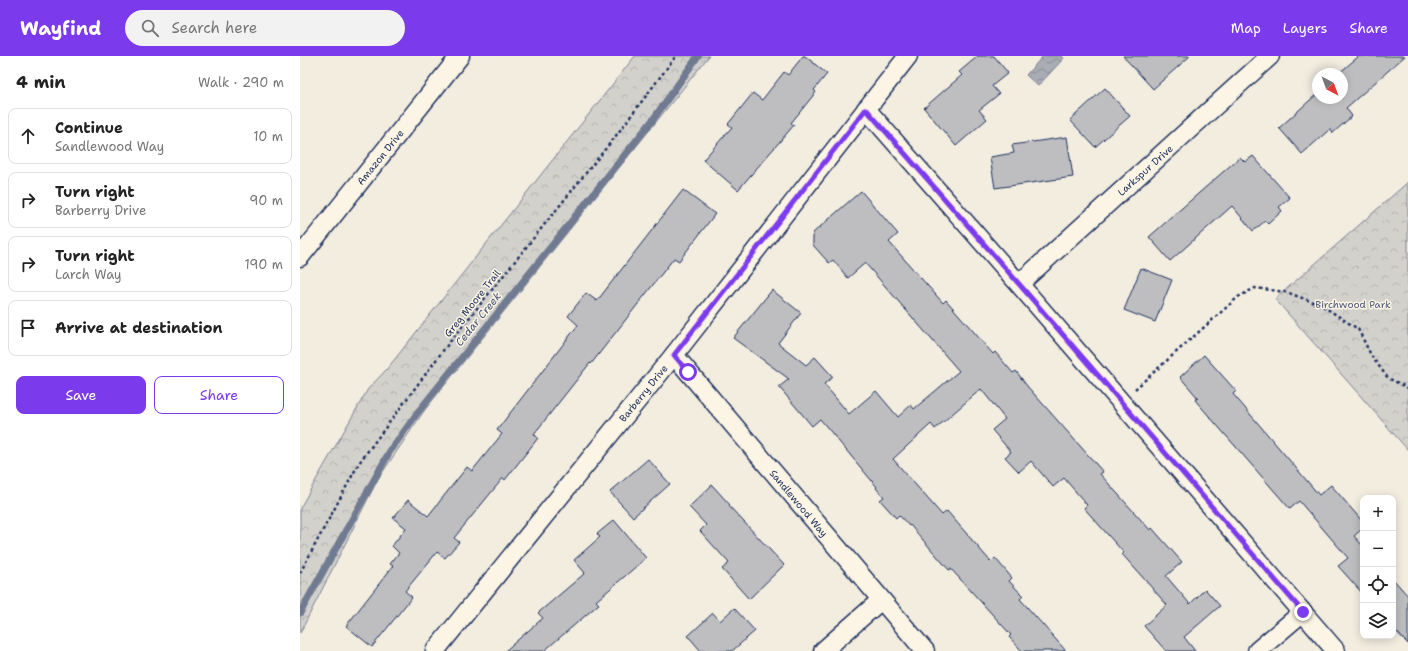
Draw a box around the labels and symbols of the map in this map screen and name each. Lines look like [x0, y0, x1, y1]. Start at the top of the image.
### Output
north arrow [1312, 68, 1348, 104]
street label: Amazon Drive [354, 127, 407, 188]
street label: Larkspur Drive [1115, 142, 1176, 199]
street label: Greg Moore Trail [441, 267, 504, 340]
water label: Cedar Creek [452, 289, 505, 349]
park label: Birchwood Park [1315, 298, 1391, 311]
street label: Barberry Drive [616, 362, 671, 425]
route start [679, 363, 697, 381]
street label: Sandlewood Way [767, 467, 831, 540]
route end [1294, 603, 1312, 621]

